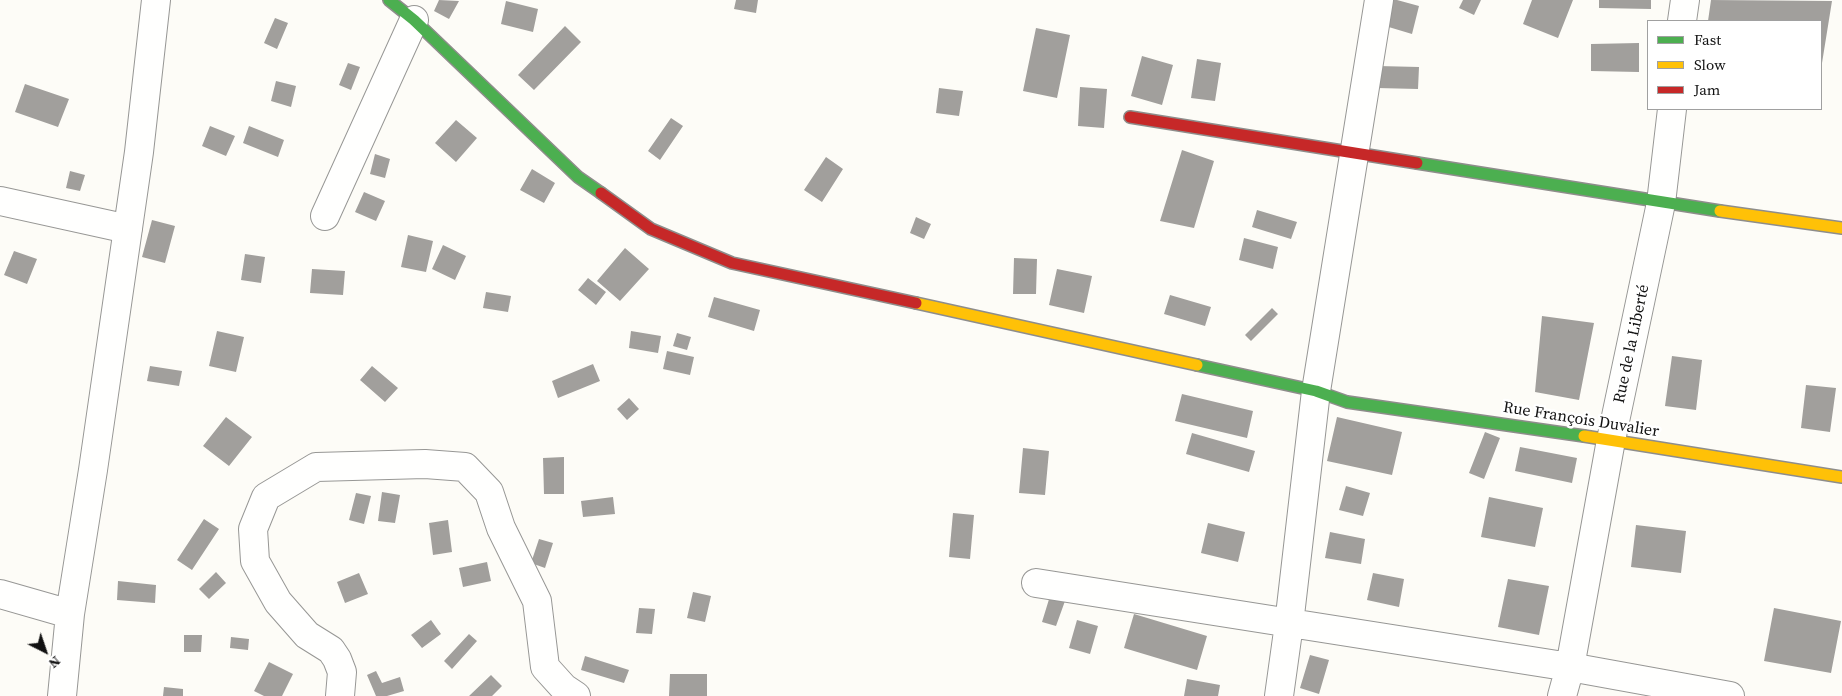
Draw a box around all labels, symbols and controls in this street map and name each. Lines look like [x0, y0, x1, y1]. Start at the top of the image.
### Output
legend [1647, 20, 1822, 110]
text: Fast [1694, 29, 1721, 50]
text: Slow [1694, 54, 1726, 75]
text: Jam [1694, 79, 1720, 100]
street label: Rue de la Liberté [1610, 283, 1654, 405]
street label: Rue François Duvalier [1502, 398, 1660, 442]
north arrow [20, 626, 70, 676]
text: N [44, 651, 65, 673]

